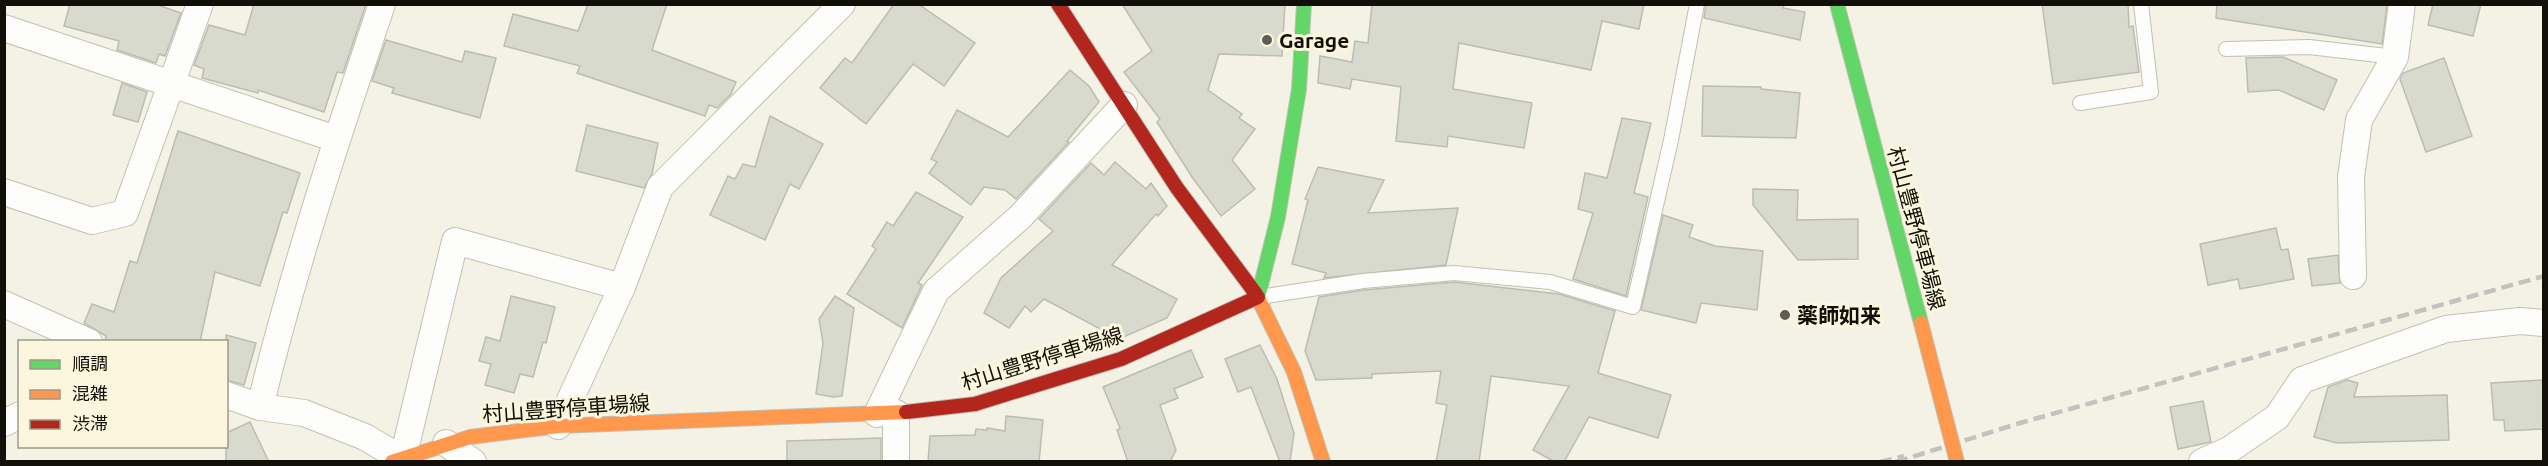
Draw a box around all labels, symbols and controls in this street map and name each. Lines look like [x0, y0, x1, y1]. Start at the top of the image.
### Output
place label: Garage [1279, 28, 1349, 52]
marker: Garage [1260, 33, 1274, 47]
street label: 村山豊野停車場線 [1884, 144, 1950, 312]
place label: 薬師如来 [1797, 303, 1881, 327]
marker: 薬師如来 [1778, 308, 1792, 322]
street label: 村山豊野停車場線 [958, 322, 1126, 394]
legend [18, 340, 228, 448]
text: 順調 [72, 353, 108, 373]
text: 混雑 [72, 383, 108, 403]
street label: 村山豊野停車場線 [481, 390, 651, 426]
text: 渋滞 [72, 413, 108, 433]

